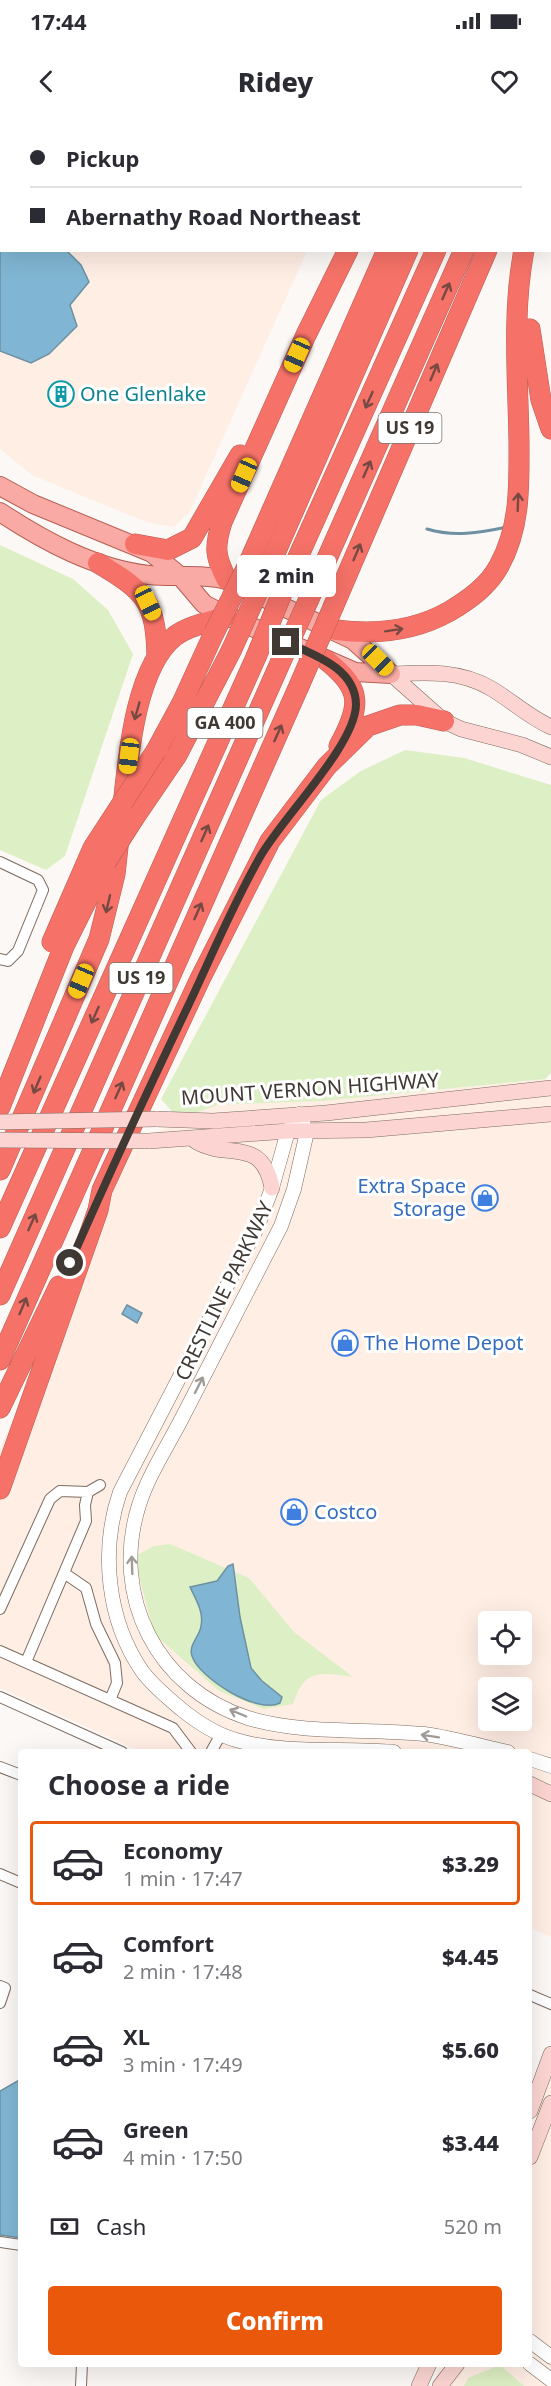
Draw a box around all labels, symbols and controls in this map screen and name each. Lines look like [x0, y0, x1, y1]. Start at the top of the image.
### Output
text: 17:44 [30, 6, 87, 36]
text: Ridey [238, 63, 313, 100]
icon: back [30, 65, 63, 98]
icon: heart [488, 65, 521, 98]
text: Pickup [66, 143, 139, 173]
text: Abernathy Road Northeast [66, 201, 361, 231]
one-way arrow [441, 282, 452, 300]
car [281, 335, 313, 375]
one-way arrow [429, 364, 440, 382]
building icon: One Glenlake [46, 379, 76, 409]
place label: One Glenlake [80, 380, 206, 407]
one-way arrow [363, 390, 374, 408]
road number: US 19 [378, 413, 442, 443]
car [228, 455, 260, 495]
one-way arrow [361, 460, 373, 478]
one-way arrow [513, 493, 524, 513]
one-way arrow [352, 543, 363, 561]
callout: 2 min [236, 555, 336, 597]
text: 2 min [259, 562, 314, 589]
car [132, 583, 164, 623]
one-way arrow [384, 624, 403, 635]
route end [272, 628, 299, 655]
car [359, 641, 397, 679]
one-way arrow [131, 702, 142, 721]
road number: GA 400 [188, 708, 262, 738]
one-way arrow [272, 725, 284, 743]
car [118, 737, 140, 775]
one-way arrow [200, 824, 211, 842]
one-way arrow [102, 894, 114, 913]
one-way arrow [193, 903, 204, 921]
car [66, 961, 96, 1001]
road number: US 19 [110, 963, 172, 993]
one-way arrow [89, 1006, 100, 1024]
street label: MOUNT VERNON HIGHWAY [180, 1066, 440, 1111]
one-way arrow [31, 1076, 42, 1094]
one-way arrow [114, 1081, 125, 1099]
place label: Extra Space Storage [357, 1172, 466, 1222]
shop icon: Extra Space Storage [470, 1183, 500, 1213]
street label: CRESTLINE PARKWAY [168, 1196, 279, 1385]
one-way arrow [28, 1213, 39, 1231]
route start [56, 1249, 83, 1276]
one-way arrow [18, 1298, 29, 1316]
shop icon: The Home Depot [330, 1328, 360, 1358]
place label: The Home Depot [364, 1329, 524, 1356]
one-way arrow [193, 1377, 205, 1394]
shop icon: Costco [279, 1497, 309, 1527]
place label: Costco [314, 1498, 377, 1525]
one-way arrow [126, 1556, 137, 1575]
map controls [478, 1611, 532, 1731]
button: locate [478, 1611, 532, 1665]
button: layers [478, 1677, 532, 1731]
one-way arrow [229, 1707, 247, 1718]
one-way arrow [421, 1730, 441, 1741]
text: Choose a ride [48, 1766, 230, 1803]
text: Economy [123, 1835, 222, 1865]
icon: car [51, 1836, 105, 1890]
text: $3.29 [442, 1848, 499, 1878]
text: 1 min · 17:47 [123, 1865, 243, 1892]
text: Comfort [123, 1928, 214, 1958]
icon: car [51, 1929, 105, 1983]
text: $4.45 [442, 1941, 499, 1971]
text: 2 min · 17:48 [123, 1958, 243, 1985]
text: XL [123, 2021, 150, 2051]
icon: car [51, 2022, 105, 2076]
text: $5.60 [442, 2034, 499, 2064]
text: 3 min · 17:49 [123, 2051, 243, 2078]
text: Green [123, 2114, 189, 2144]
icon: car [51, 2115, 105, 2169]
text: $3.44 [442, 2127, 499, 2157]
text: 4 min · 17:50 [123, 2144, 243, 2171]
icon: cash [48, 2210, 81, 2243]
text: Cash [96, 2211, 146, 2241]
text: 520 m [444, 2213, 502, 2240]
button: Confirm [48, 2286, 502, 2355]

